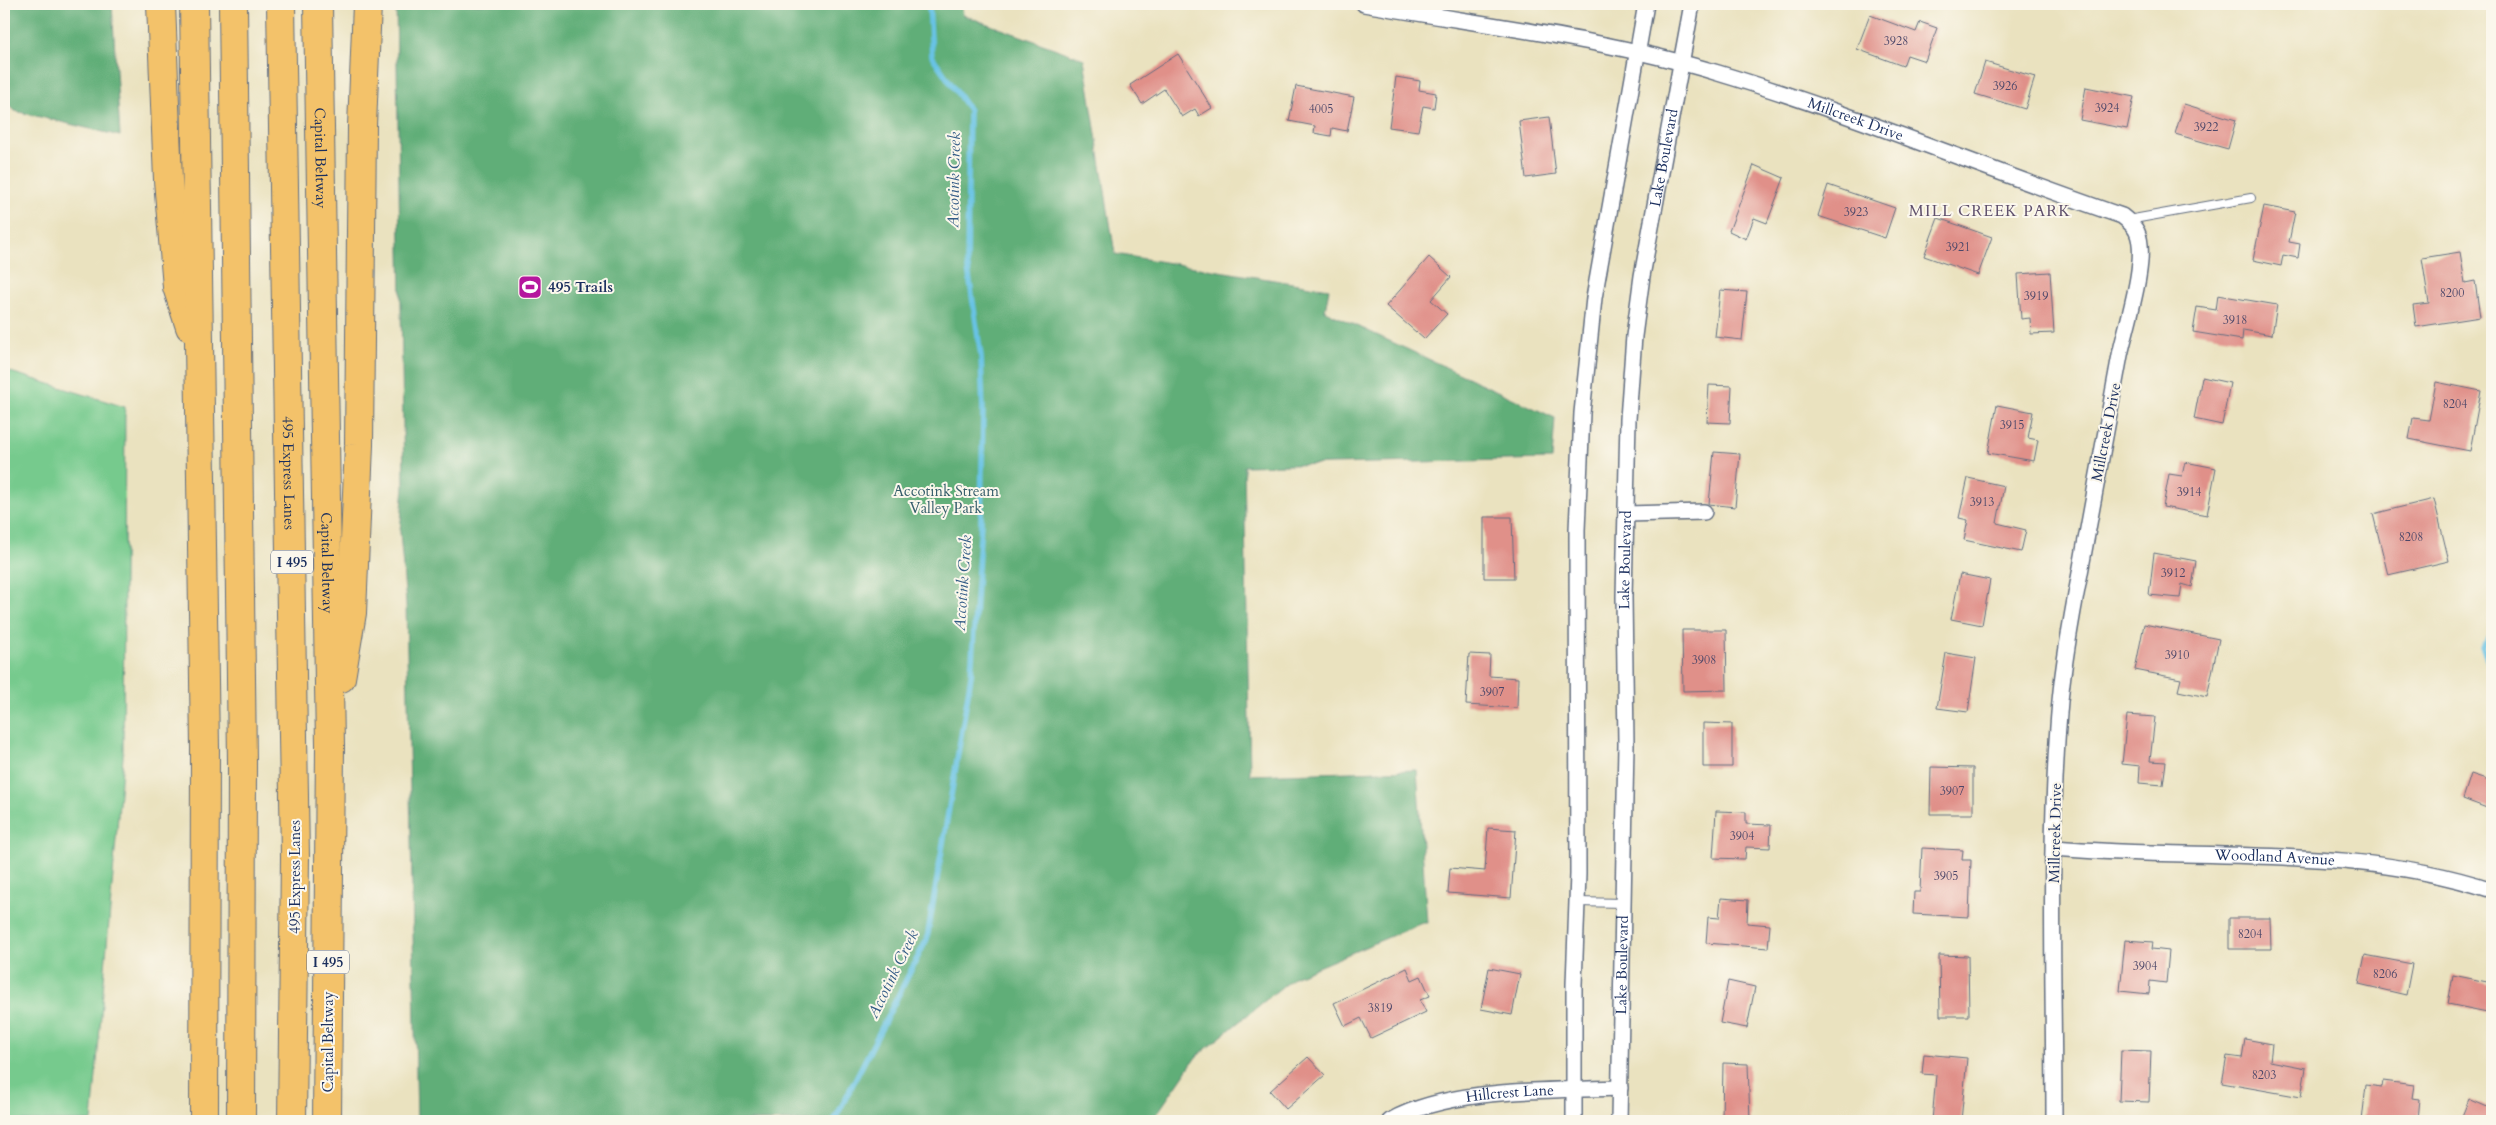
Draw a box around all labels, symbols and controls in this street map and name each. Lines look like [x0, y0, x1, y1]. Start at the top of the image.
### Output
house number: 3928 [1884, 33, 1908, 49]
house number: 3926 [1993, 78, 2017, 94]
street label: Millcreek Drive [1805, 93, 1906, 145]
house number: 3924 [2095, 100, 2119, 116]
house number: 4005 [1309, 101, 1333, 117]
street label: Capital Beltway [310, 107, 331, 209]
street label: Lake Boulevard [1645, 107, 1683, 208]
house number: 3922 [2194, 119, 2218, 135]
water label: Accotink Creek [942, 132, 966, 229]
district label: MILL CREEK PARK [1909, 200, 2071, 222]
house number: 3923 [1844, 204, 1868, 220]
house number: 3921 [1946, 239, 1970, 255]
sports icon: 495 Trails [517, 274, 543, 300]
place label: 495 Trails [548, 277, 613, 297]
house number: 8200 [2440, 285, 2464, 301]
house number: 3919 [2024, 288, 2048, 304]
house number: 3918 [2223, 312, 2247, 328]
street label: Millcreek Drive [2087, 381, 2125, 483]
house number: 8204 [2443, 396, 2467, 412]
street label: 495 Express Lanes [278, 416, 300, 530]
house number: 3915 [2000, 417, 2024, 433]
park label: Accotink Stream Valley Park [893, 481, 999, 518]
house number: 3914 [2177, 484, 2201, 500]
house number: 3913 [1970, 494, 1994, 510]
street label: Lake Boulevard [1614, 510, 1636, 610]
street label: Capital Beltway [316, 512, 338, 614]
house number: 8208 [2399, 529, 2423, 545]
water label: Accotink Creek [949, 534, 977, 633]
road number: I 495 [271, 550, 313, 574]
house number: 3912 [2161, 565, 2185, 581]
house number: 3910 [2165, 647, 2189, 663]
house number: 3908 [1692, 652, 1716, 668]
house number: 3907 [1480, 684, 1504, 700]
house number: 3907 [1940, 783, 1964, 799]
street label: Millcreek Drive [2044, 783, 2066, 883]
street label: 495 Express Lanes [285, 820, 305, 934]
house number: 3904 [1730, 828, 1754, 844]
street label: Woodland Avenue [2213, 845, 2336, 870]
house number: 3905 [1934, 868, 1958, 884]
street label: Lake Boulevard [1611, 915, 1633, 1015]
water label: Accotink Creek [862, 926, 924, 1023]
house number: 8204 [2238, 926, 2262, 942]
road number: I 495 [307, 950, 349, 974]
house number: 3904 [2133, 958, 2157, 974]
house number: 8206 [2373, 966, 2397, 982]
street label: Capital Beltway [318, 991, 338, 1093]
house number: 3819 [1368, 1000, 1392, 1016]
house number: 8203 [2252, 1067, 2276, 1083]
street label: Hillcrest Lane [1464, 1080, 1554, 1107]

